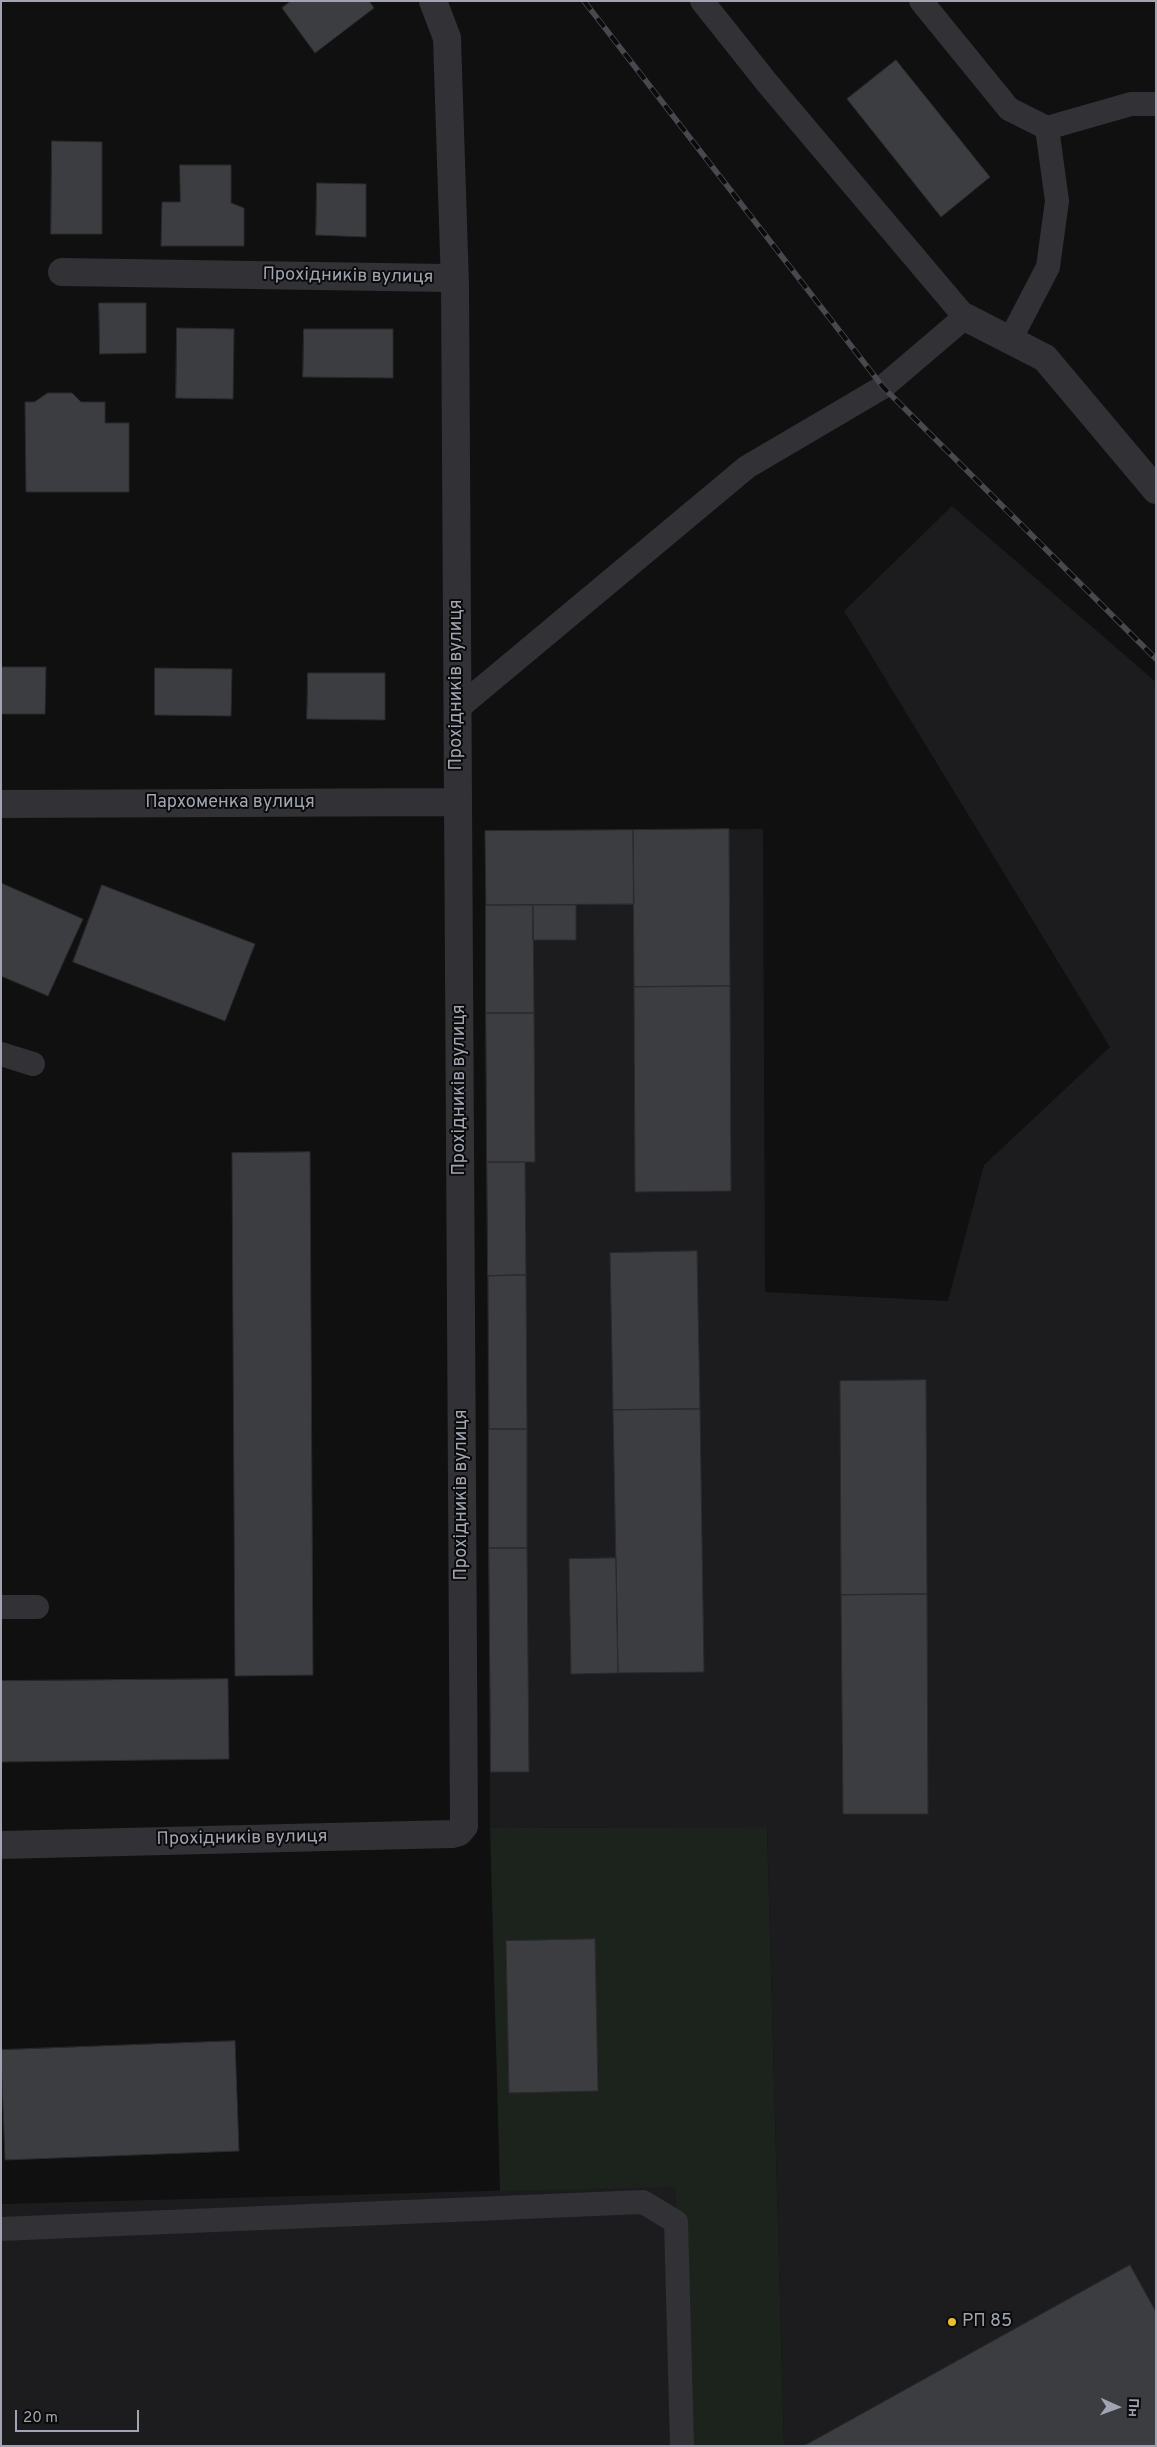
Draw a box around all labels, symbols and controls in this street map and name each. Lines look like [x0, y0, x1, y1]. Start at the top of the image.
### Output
street label: Прохідників вулиця [262, 265, 434, 289]
street label: Прохідників вулиця [446, 600, 468, 770]
street label: Пархоменка вулиця [145, 792, 315, 814]
street label: Прохідників вулиця [449, 1005, 471, 1175]
street label: Прохідників вулиця [451, 1410, 473, 1580]
street label: Прохідників вулиця [156, 1827, 328, 1851]
place label: РП 85 [962, 2311, 1012, 2333]
marker: РП 85 [946, 2316, 958, 2328]
north arrow [1092, 2382, 1142, 2432]
text: Пн [1124, 2398, 1141, 2417]
scale bar [18, 2400, 141, 2432]
text: 20 m [23, 2409, 58, 2428]

